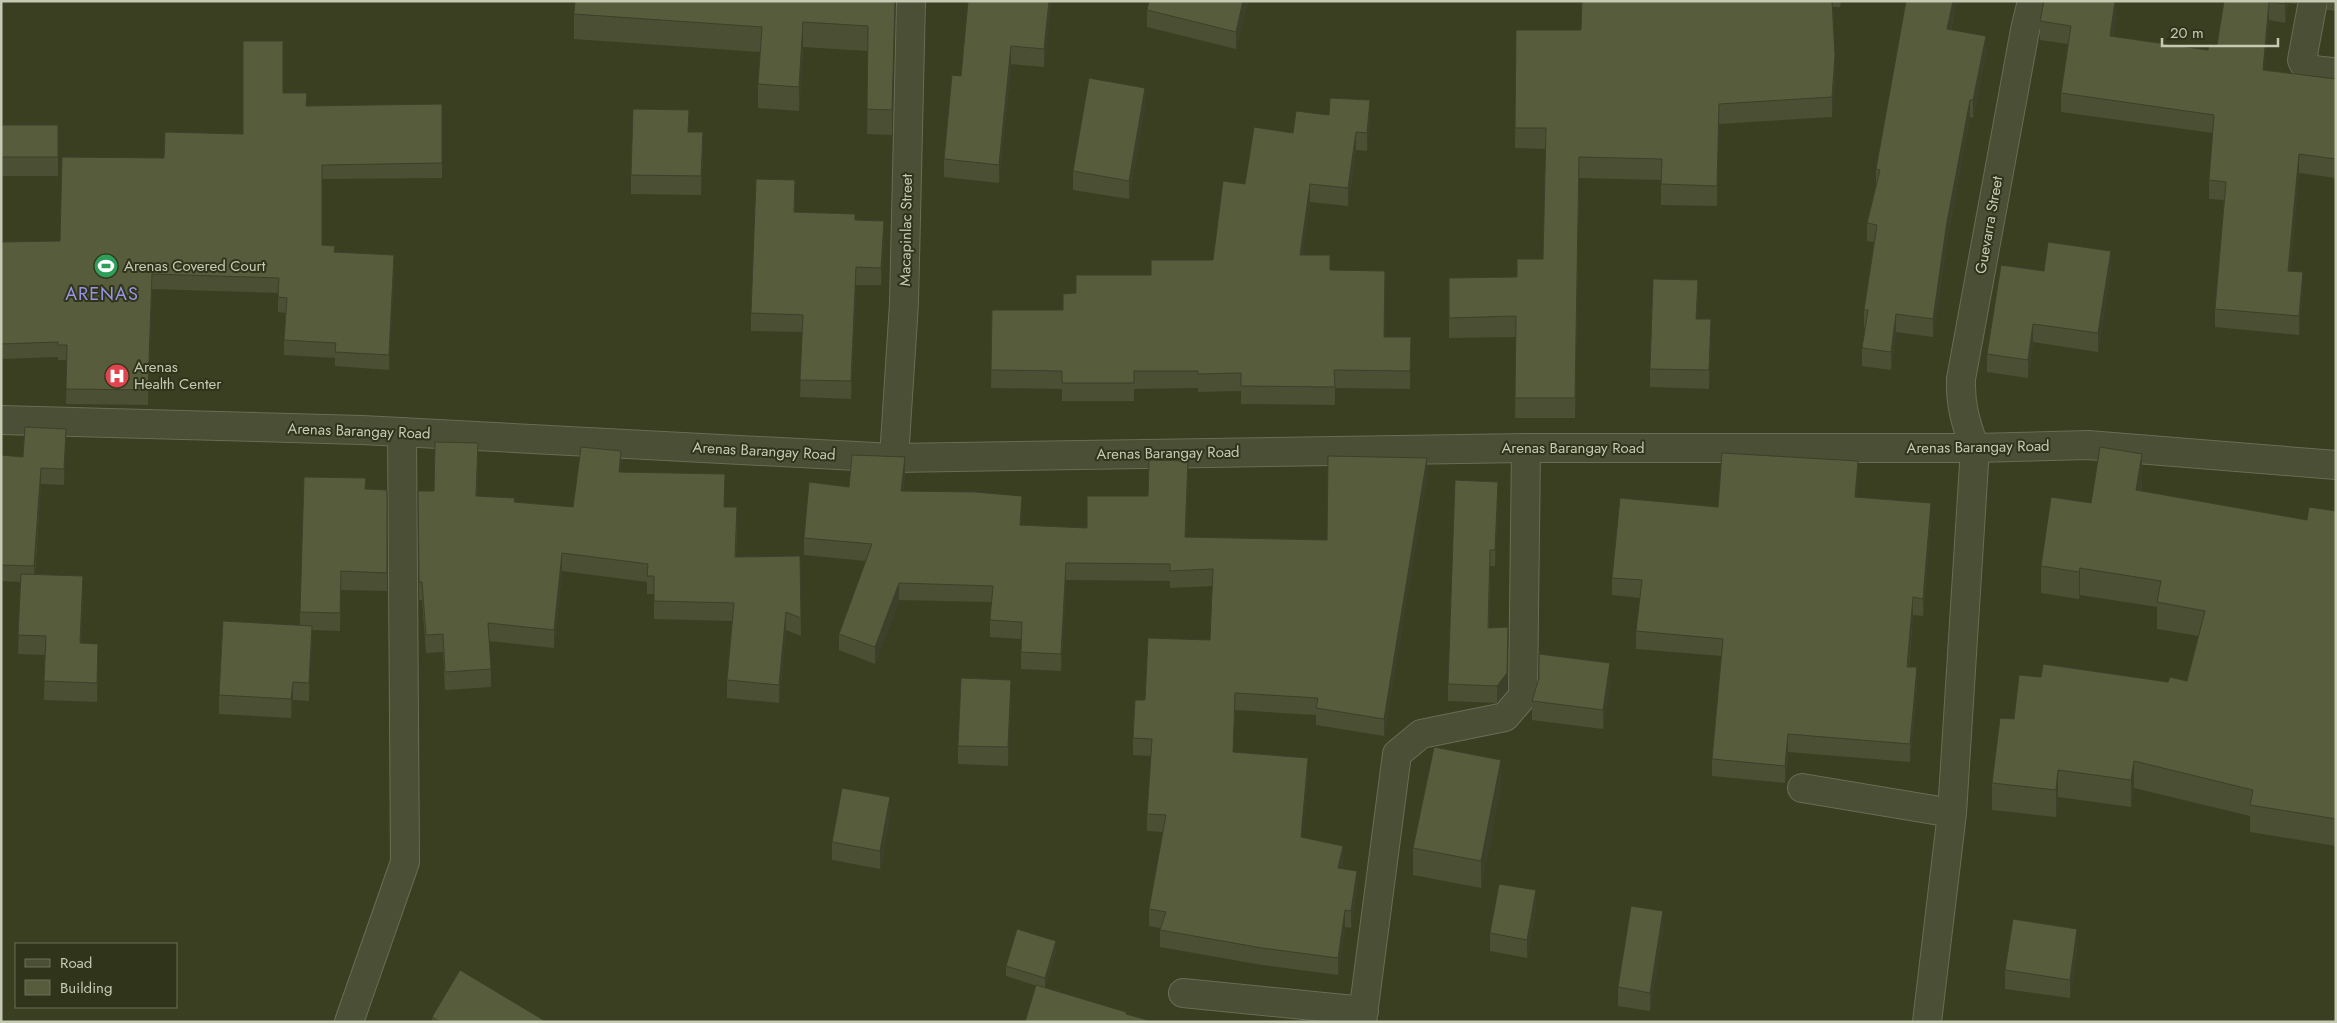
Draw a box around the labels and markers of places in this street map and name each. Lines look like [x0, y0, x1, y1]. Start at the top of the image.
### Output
sports icon: Arenas Covered Court [93, 253, 119, 279]
place label: Arenas Covered Court [124, 255, 266, 277]
place label: Arenas Health Center [134, 356, 222, 395]
hospital icon: Arenas Health Center [104, 363, 130, 389]

